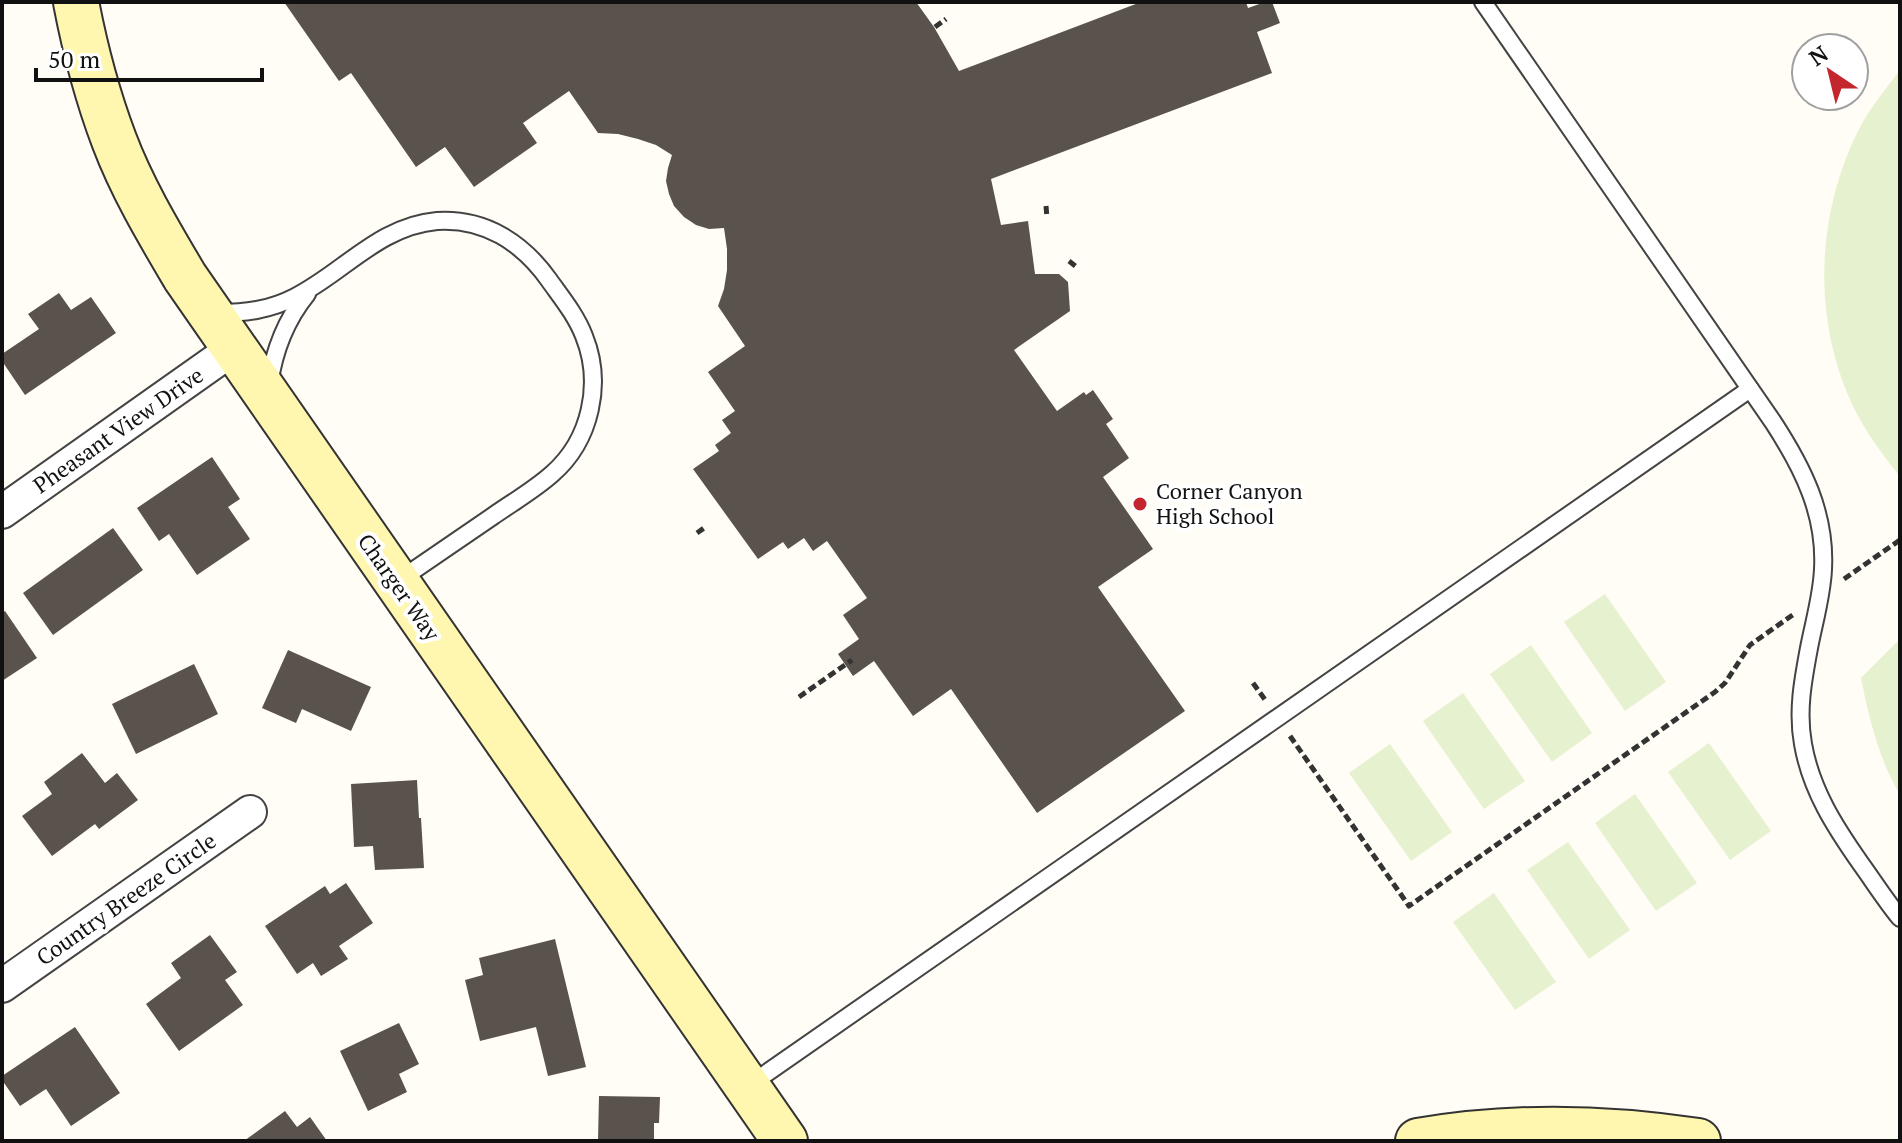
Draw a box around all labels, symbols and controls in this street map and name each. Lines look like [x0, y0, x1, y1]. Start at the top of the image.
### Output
scale bar [36, 32, 262, 82]
north arrow [1790, 32, 1870, 112]
text: N [1803, 38, 1834, 72]
text: 50 m [48, 43, 100, 75]
street label: Pheasant View Drive [27, 360, 208, 499]
place label: Corner Canyon High School [1156, 476, 1302, 530]
marker: Corner Canyon High School [1131, 495, 1149, 513]
street label: Charger Way [352, 527, 447, 647]
street label: Country Breeze Circle [30, 826, 221, 972]

